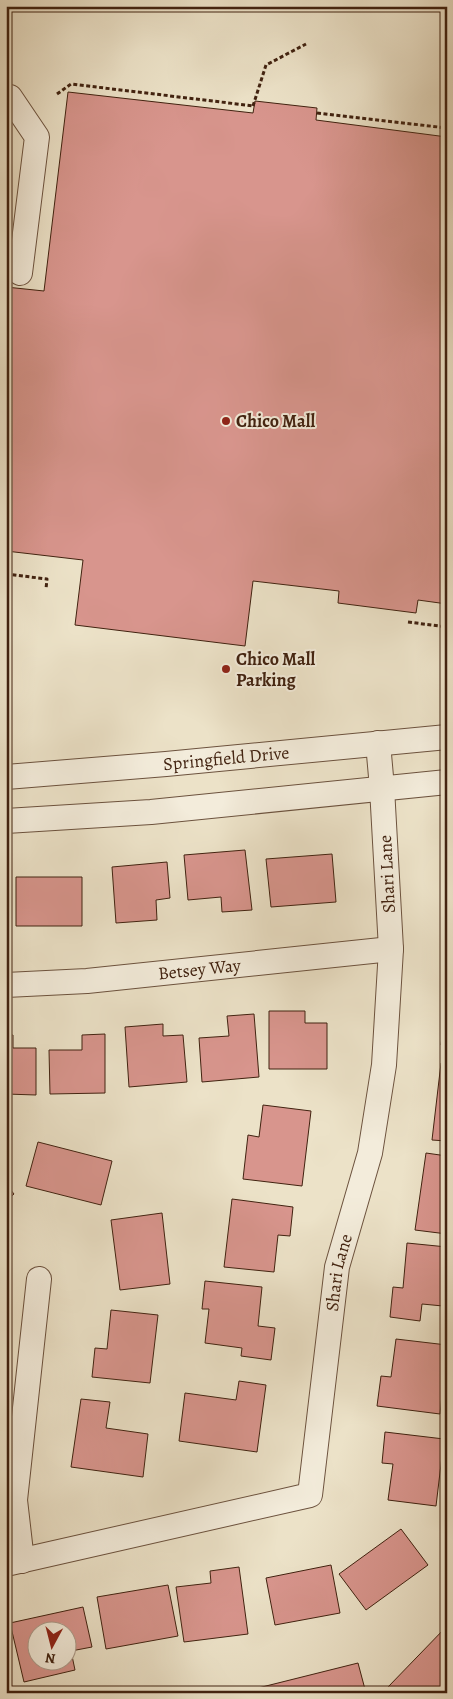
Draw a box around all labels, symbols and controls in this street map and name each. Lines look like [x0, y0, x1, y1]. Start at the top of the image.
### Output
place label: Chico Mall [236, 409, 315, 433]
marker: Chico Mall [220, 415, 232, 427]
place label: Chico Mall Parking [236, 647, 315, 692]
marker: Chico Mall Parking [220, 663, 232, 675]
street label: Springfield Drive [162, 740, 290, 776]
street label: Shari Lane [373, 834, 401, 914]
street label: Betsey Way [157, 953, 243, 985]
street label: Shari Lane [320, 1231, 358, 1313]
north arrow [28, 1622, 78, 1672]
text: N [44, 1648, 57, 1668]

